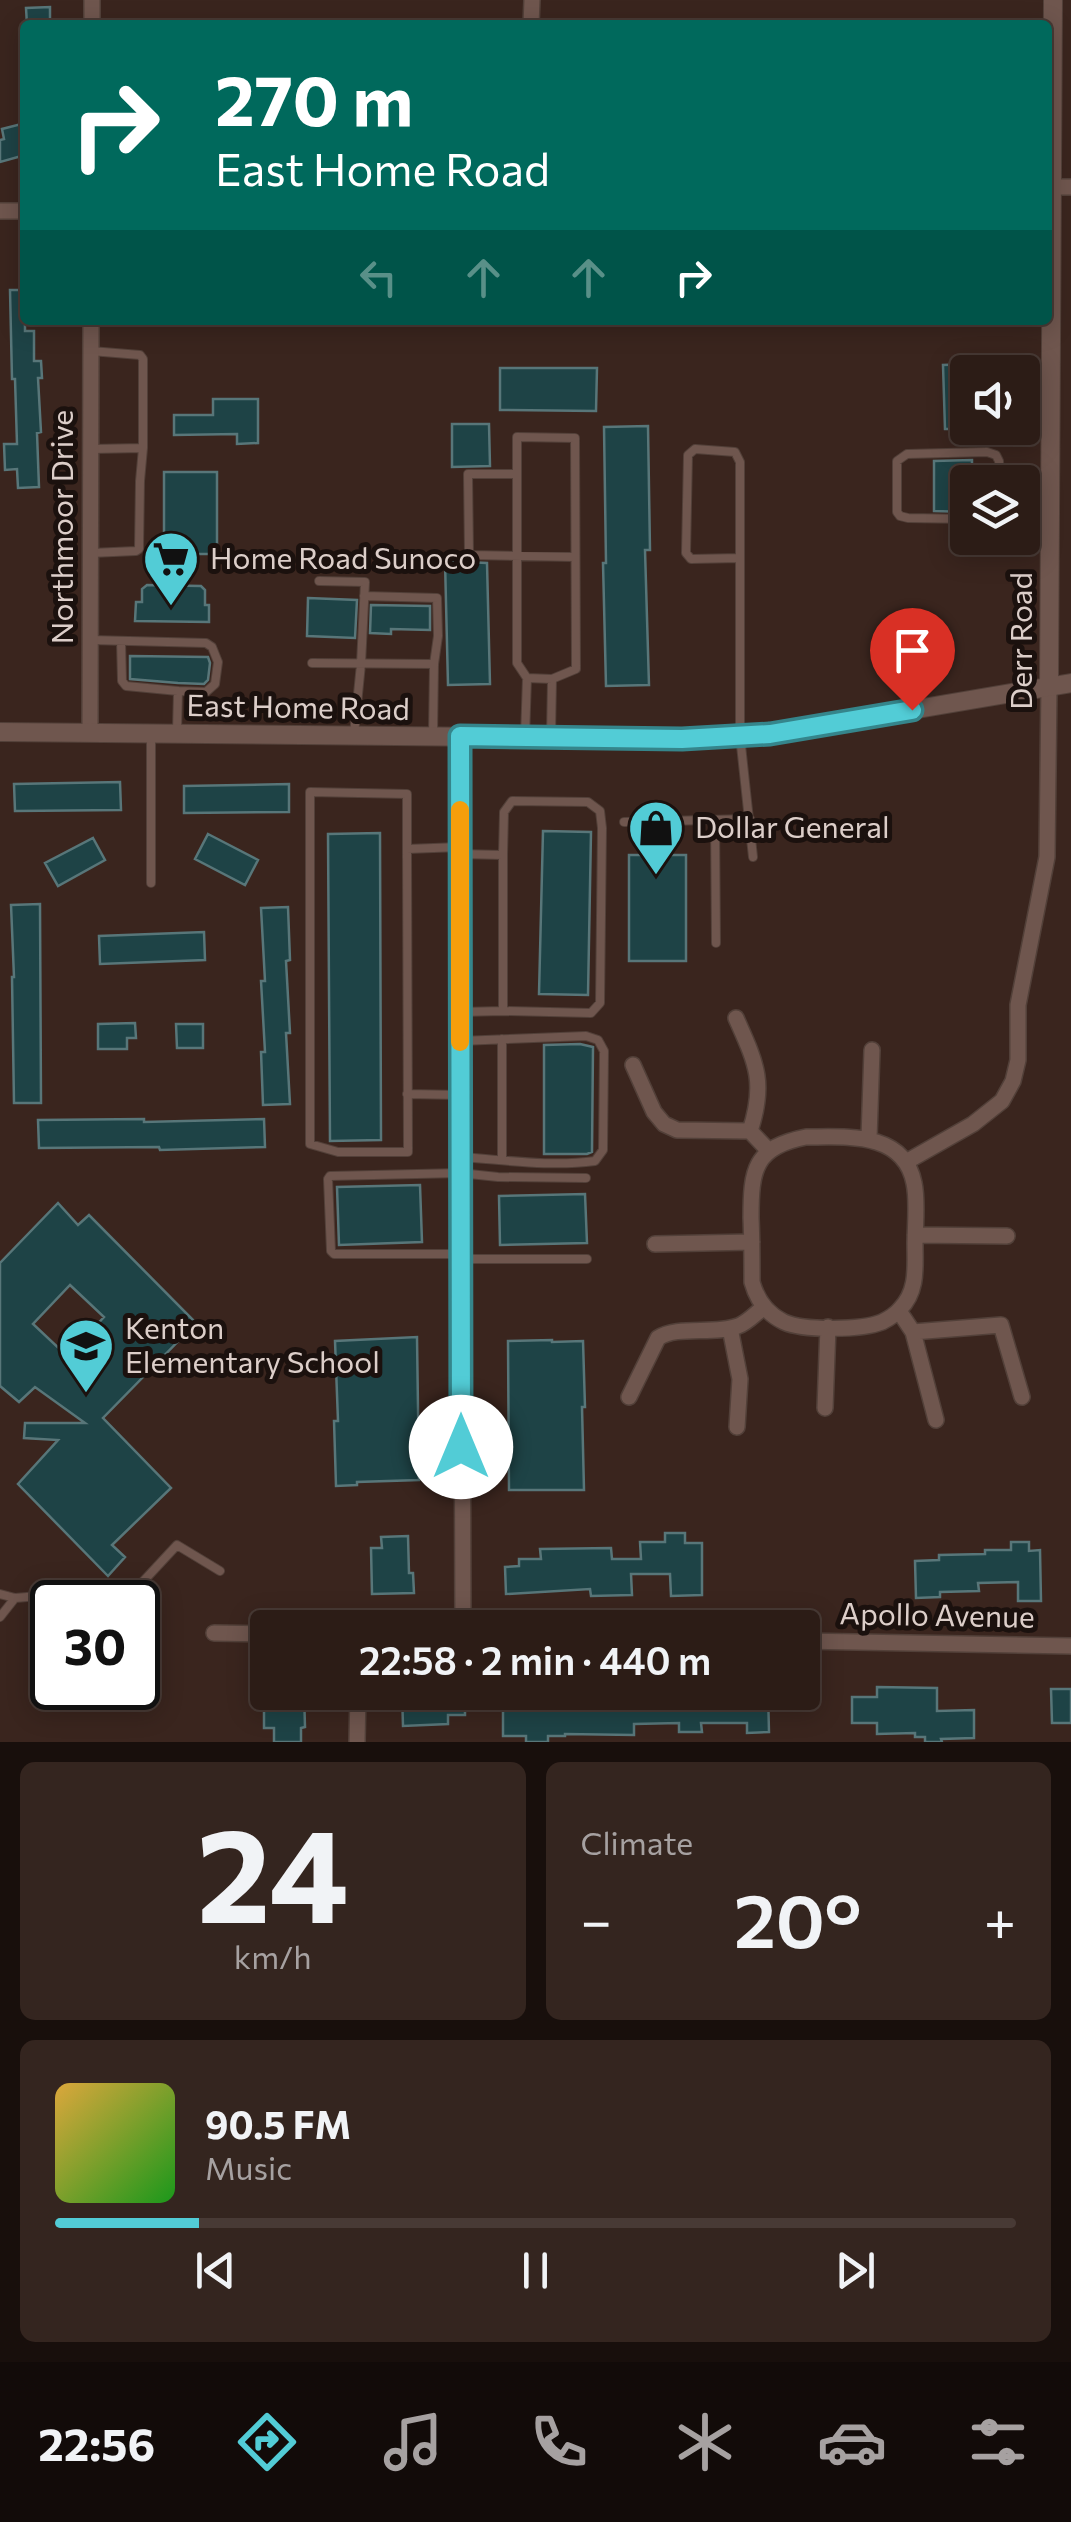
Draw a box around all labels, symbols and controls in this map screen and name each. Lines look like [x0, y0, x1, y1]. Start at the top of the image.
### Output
text: 270 m [215, 55, 413, 140]
icon: right [50, 60, 180, 190]
text: East Home Road [215, 140, 550, 195]
icon: left [351, 250, 406, 305]
icon: ahead [456, 250, 511, 305]
icon: ahead [561, 250, 616, 305]
icon: right [666, 250, 721, 305]
map controls [950, 355, 1040, 555]
button: sound [950, 355, 1040, 445]
street label: Northmoor Drive [42, 410, 79, 644]
button: layers [950, 465, 1040, 555]
supermarket icon: Home Road Sunoco [141, 529, 201, 608]
place label: Home Road Sunoco [210, 538, 476, 575]
street label: Derr Road [1001, 572, 1038, 710]
pin [870, 608, 955, 711]
icon: arrive [885, 623, 940, 678]
street label: East Home Road [186, 685, 410, 726]
shop icon: Dollar General [626, 798, 686, 877]
place label: Dollar General [695, 807, 890, 844]
place label: Kenton Elementary School [125, 1308, 380, 1379]
school or university icon: Kenton Elementary School [56, 1316, 116, 1395]
position arrow [409, 1395, 513, 1499]
speed limit sign: 30 [30, 1580, 160, 1710]
street label: Apollo Avenue [839, 1593, 1035, 1634]
text: 22:58 · 2 min · 440 m [359, 1636, 711, 1683]
text: 24 [197, 1791, 349, 1950]
text: Climate [581, 1822, 693, 1862]
text: 20° [734, 1872, 862, 1963]
text: − [581, 1885, 612, 1952]
text: + [984, 1885, 1016, 1952]
text: km/h [234, 1936, 312, 1976]
text: 90.5 FM [205, 2100, 351, 2147]
text: Music [205, 2147, 292, 2187]
icon: previous [188, 2243, 243, 2298]
icon: pause [508, 2243, 563, 2298]
icon: next [828, 2243, 883, 2298]
icon: directions [232, 2407, 302, 2477]
icon: music [378, 2407, 448, 2477]
icon: phone [524, 2407, 594, 2477]
icon: climate [670, 2407, 740, 2477]
icon: car [817, 2407, 887, 2477]
icon: filters [963, 2407, 1033, 2477]
text: 22:56 [38, 2415, 155, 2470]

